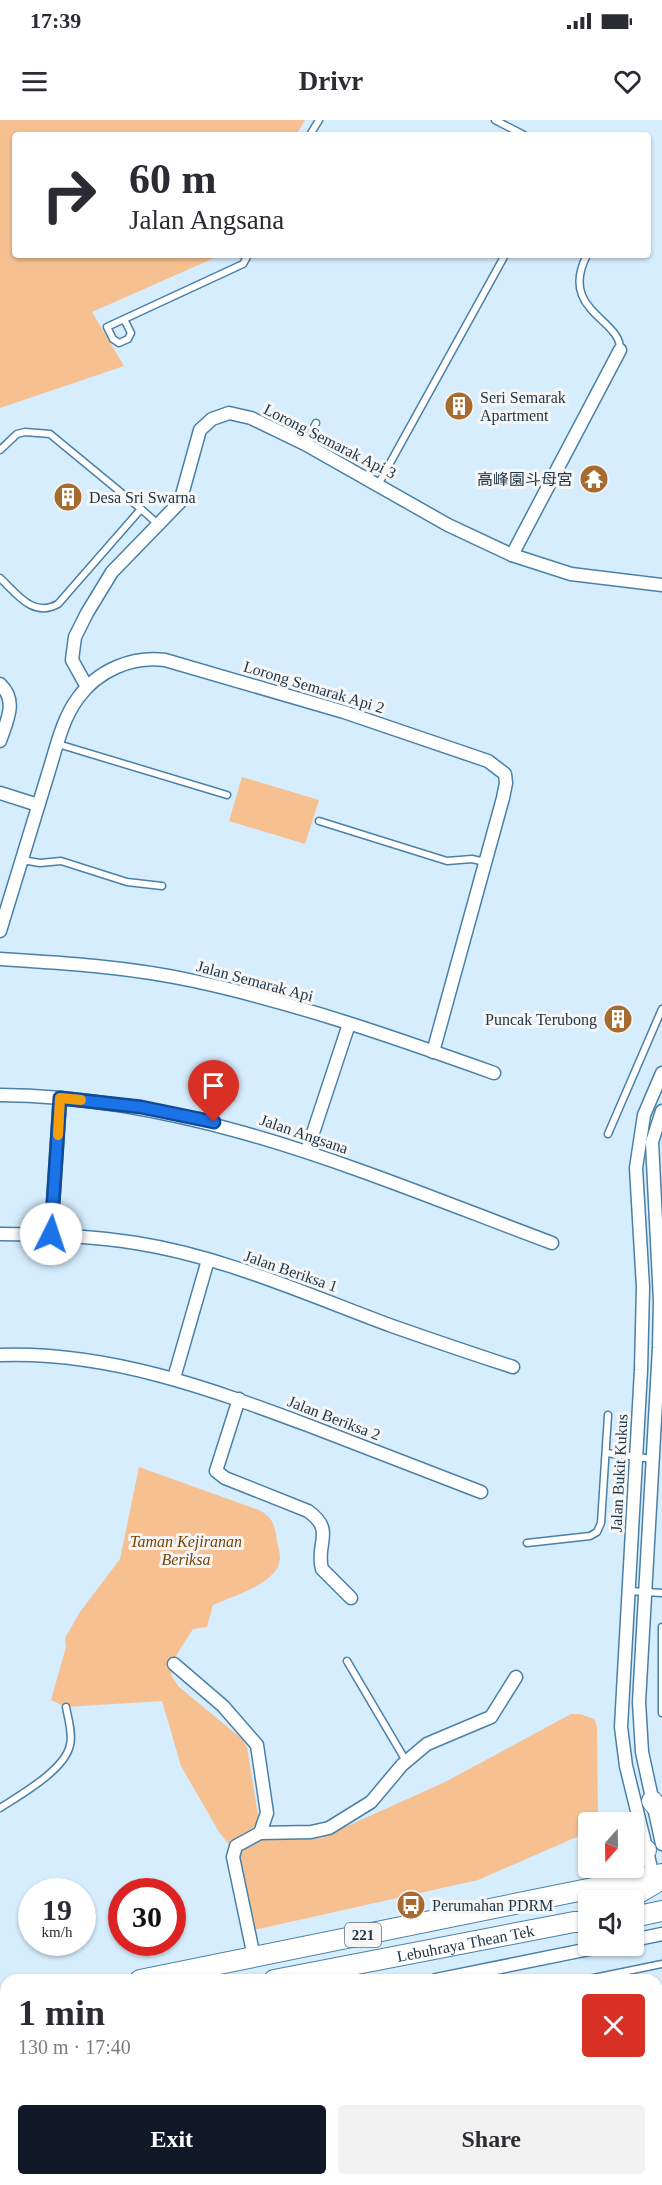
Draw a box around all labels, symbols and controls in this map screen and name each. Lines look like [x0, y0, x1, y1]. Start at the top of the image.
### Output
text: 17:39 [30, 8, 81, 33]
icon: menu [18, 65, 51, 98]
icon: heart [611, 65, 644, 98]
text: Drivr [299, 66, 363, 96]
icon: right [30, 156, 108, 234]
text: 60 m [129, 156, 217, 202]
text: Jalan Angsana [129, 205, 284, 235]
place label: Seri Semarak Apartment [480, 389, 566, 425]
building icon: Seri Semarak Apartment [443, 390, 475, 422]
street label: Lorong Semarak Api 3 [261, 400, 399, 483]
temple icon: 高峰園斗母宮 [578, 463, 610, 495]
place label: 高峰園斗母宮 [477, 471, 573, 488]
building icon: Desa Sri Swarna [52, 481, 84, 513]
place label: Desa Sri Swarna [89, 489, 196, 506]
street label: Lorong Semarak Api 2 [241, 657, 386, 717]
street label: Jalan Semarak Api [195, 957, 316, 1006]
building icon: Puncak Terubong [602, 1003, 634, 1035]
place label: Puncak Terubong [485, 1011, 597, 1029]
pin [188, 1060, 239, 1122]
icon: arrive [197, 1069, 230, 1102]
street label: Jalan Angsana [257, 1111, 350, 1158]
position arrow [19, 1202, 83, 1266]
street label: Jalan Beriksa 1 [242, 1247, 340, 1295]
street label: Jalan Beriksa 2 [285, 1393, 383, 1443]
street label: Jalan Bukit Kukus [607, 1414, 631, 1532]
park label: Taman Kejiranan Beriksa [130, 1533, 242, 1568]
north arrow [578, 1812, 644, 1878]
map controls [578, 1812, 644, 1956]
speed limit sign: 30 [108, 1878, 186, 1956]
bus stop icon: Perumahan PDRM [395, 1889, 427, 1921]
button: sound [578, 1890, 644, 1956]
text: 19 [42, 1893, 72, 1926]
place label: Perumahan PDRM [432, 1897, 553, 1914]
street label: Lebuhraya Thean Tek [395, 1921, 536, 1965]
road number: 221 [345, 1923, 381, 1947]
text: km/h [42, 1924, 72, 1940]
text: 1 min [18, 1993, 105, 2033]
button: close [582, 1994, 645, 2057]
text: 130 m · 17:40 [18, 2036, 131, 2058]
button: Exit [18, 2105, 326, 2174]
button: Share [338, 2105, 645, 2174]

